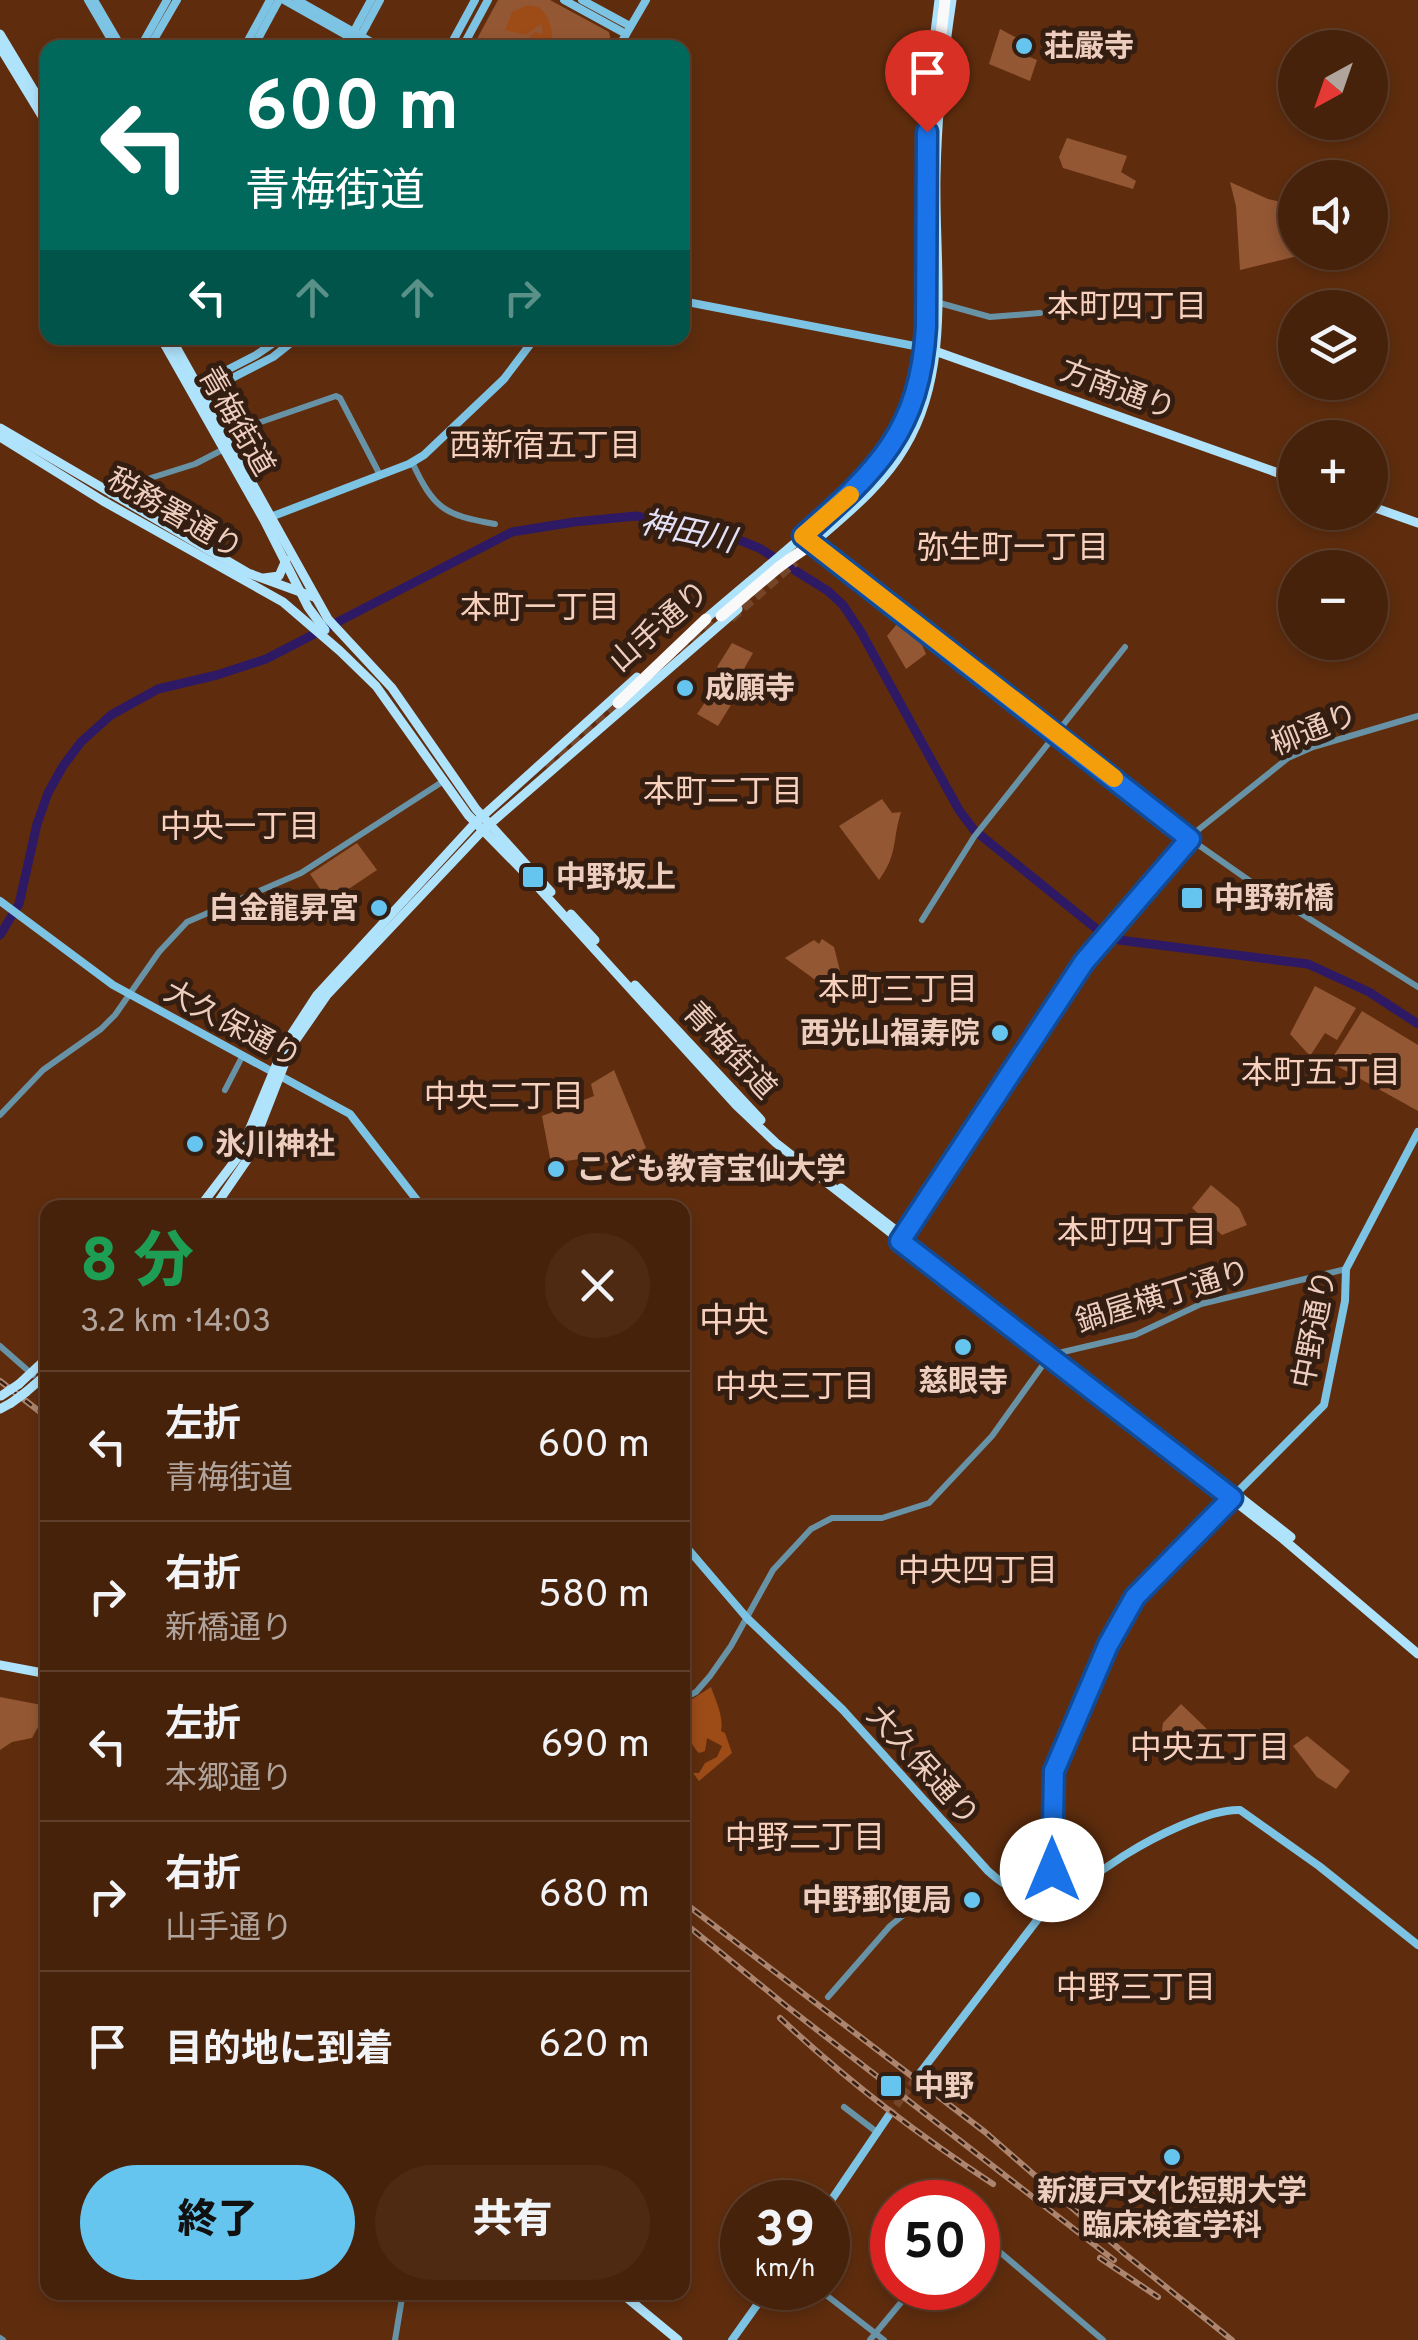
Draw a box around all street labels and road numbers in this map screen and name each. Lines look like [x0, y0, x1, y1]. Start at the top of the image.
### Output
street label: 方南通り [1054, 353, 1180, 429]
street label: 青梅街道 [189, 361, 281, 483]
street label: 税務署通り [100, 462, 248, 569]
street label: 山手通り [603, 575, 718, 681]
street label: 柳通り [1266, 697, 1364, 765]
street label: 大久保通り [157, 975, 307, 1078]
street label: 青梅街道 [674, 995, 783, 1108]
street label: 鍋屋横丁通り [1072, 1254, 1255, 1342]
street label: 中野通り [1287, 1267, 1346, 1392]
street label: 大久保通り [857, 1699, 985, 1835]

